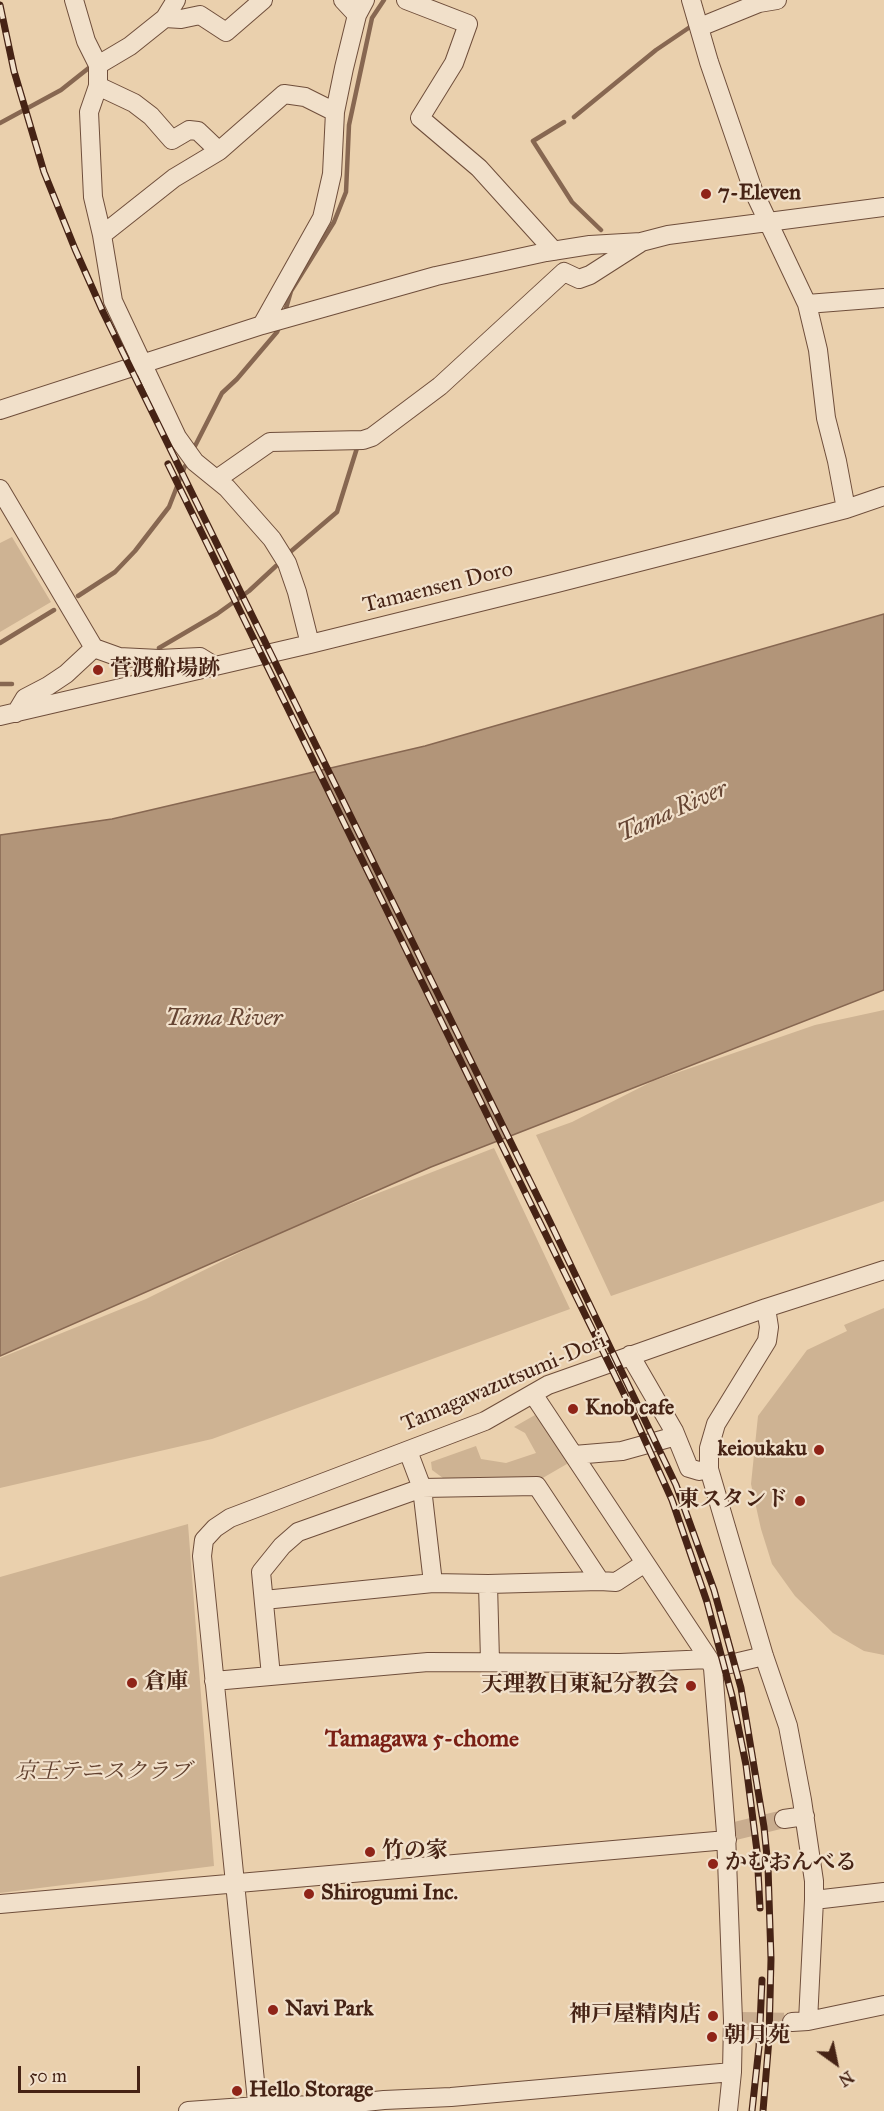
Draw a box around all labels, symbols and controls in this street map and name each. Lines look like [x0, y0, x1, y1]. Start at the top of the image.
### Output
place label: 7-Eleven [718, 181, 801, 207]
marker: 7-Eleven [699, 187, 713, 201]
street label: Tamaensen Doro [360, 557, 516, 619]
place label: 菅渡船場跡 [110, 657, 220, 683]
marker: 菅渡船場跡 [91, 663, 105, 677]
water label: Tama River [614, 775, 732, 849]
water label: Tama River [165, 1005, 283, 1033]
street label: Tamagawazutsumi-Dori [398, 1328, 610, 1438]
place label: Knob cafe [585, 1396, 674, 1422]
marker: Knob cafe [566, 1402, 580, 1416]
place label: keioukaku [717, 1437, 807, 1463]
marker: keioukaku [812, 1443, 826, 1457]
place label: 東スタンド [678, 1488, 788, 1514]
marker: 東スタンド [793, 1494, 807, 1508]
place label: 倉庫 [144, 1670, 188, 1696]
place label: 天理教日東紀分教会 [481, 1673, 679, 1699]
marker: 倉庫 [125, 1676, 139, 1690]
marker: 天理教日東紀分教会 [684, 1679, 698, 1693]
district label: Tamagawa 5-chome [325, 1726, 519, 1754]
park label: 京王テニスクラブ [15, 1760, 191, 1786]
place label: 竹の家 [382, 1839, 448, 1865]
marker: 竹の家 [363, 1845, 377, 1859]
place label: かむおんべる [725, 1851, 857, 1877]
marker: かむおんべる [706, 1857, 720, 1871]
place label: Shirogumi Inc. [321, 1881, 458, 1907]
marker: Shirogumi Inc. [302, 1887, 316, 1901]
place label: Navi Park [285, 1997, 373, 2023]
marker: Navi Park [266, 2003, 280, 2017]
place label: 神戸屋精肉店 [569, 2003, 701, 2029]
marker: 神戸屋精肉店 [706, 2009, 720, 2023]
place label: 朝月苑 [724, 2024, 790, 2050]
marker: 朝月苑 [705, 2030, 719, 2044]
north arrow [806, 2033, 866, 2093]
scale bar [21, 2054, 142, 2092]
text: 50 m [29, 2065, 67, 2087]
text: N [835, 2067, 857, 2090]
place label: Hello Storage [249, 2078, 373, 2104]
marker: Hello Storage [230, 2084, 244, 2098]

